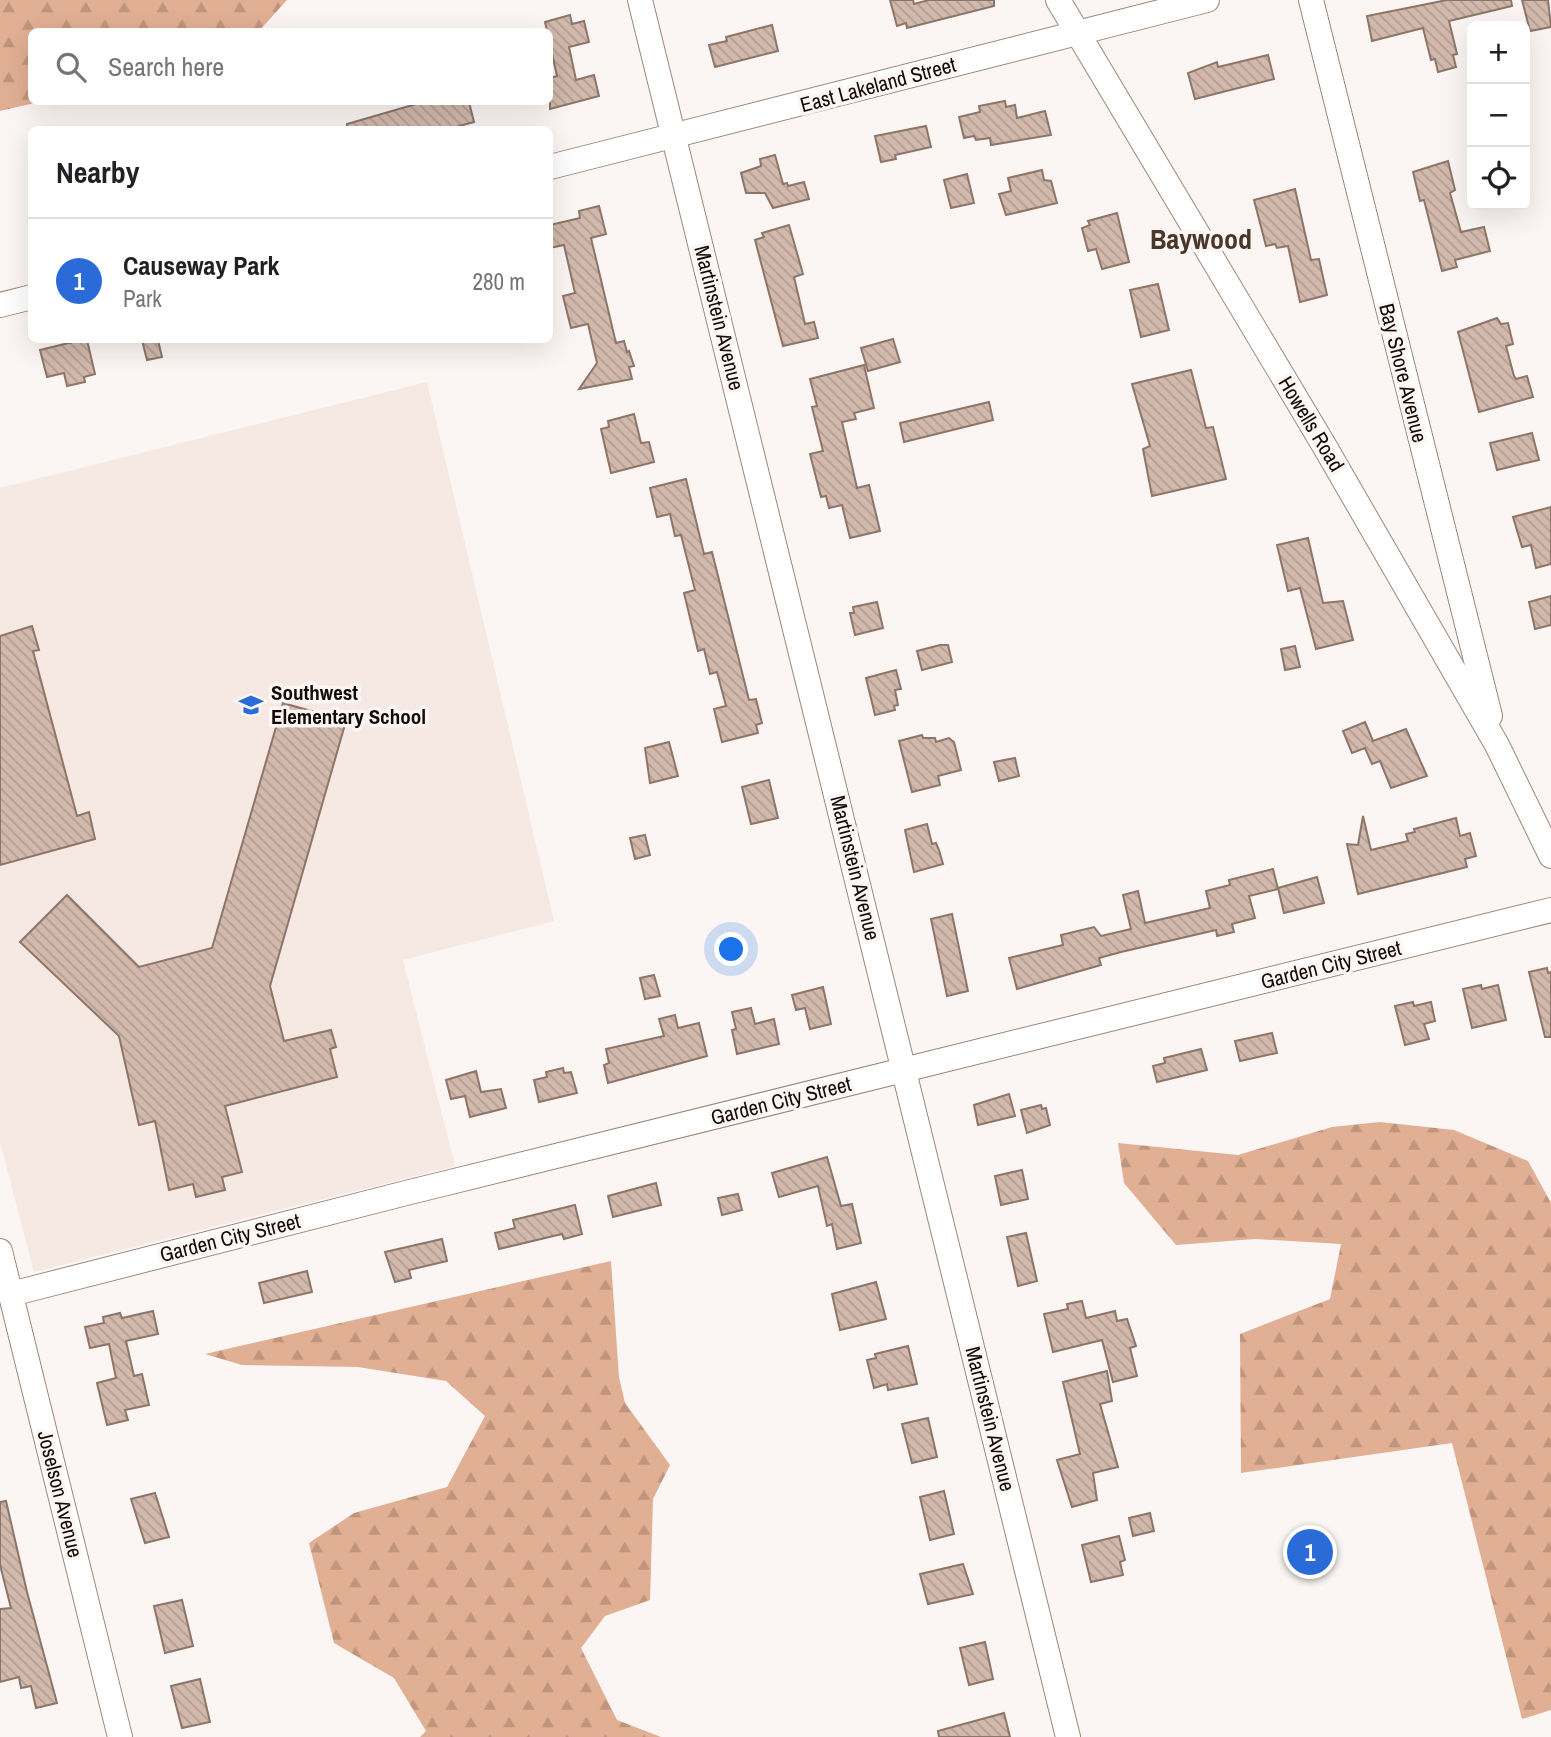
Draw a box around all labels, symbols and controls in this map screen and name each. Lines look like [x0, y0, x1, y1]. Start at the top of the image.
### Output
map controls [1467, 21, 1530, 210]
button: + [1467, 21, 1530, 84]
search box [28, 28, 553, 105]
icon: search [52, 48, 90, 86]
text: Search here [108, 49, 224, 84]
street label: East Lakeland Street [797, 50, 959, 119]
button: − [1467, 84, 1530, 147]
button: locate [1467, 147, 1530, 210]
text: Nearby [56, 152, 139, 192]
district label: Baywood [1150, 220, 1252, 258]
street label: Martinstein Avenue [688, 243, 751, 393]
text: Causeway Park [123, 248, 279, 283]
text: 1 [74, 266, 84, 297]
text: 280 m [473, 266, 525, 297]
text: Park [123, 283, 162, 314]
street label: Bay Shore Avenue [1372, 300, 1435, 445]
street label: Howells Road [1272, 371, 1351, 477]
place label: Southwest Elementary School [271, 678, 426, 731]
school or university icon: Southwest Elementary School [237, 691, 265, 719]
street label: Martinstein Avenue [824, 793, 887, 943]
your location [714, 932, 748, 966]
street label: Garden City Street [1258, 933, 1404, 996]
street label: Garden City Street [708, 1069, 854, 1132]
street label: Garden City Street [157, 1206, 303, 1269]
street label: Martinstein Avenue [959, 1344, 1022, 1494]
street label: Joselson Avenue [31, 1427, 90, 1560]
pin: 1 [1287, 1526, 1333, 1578]

